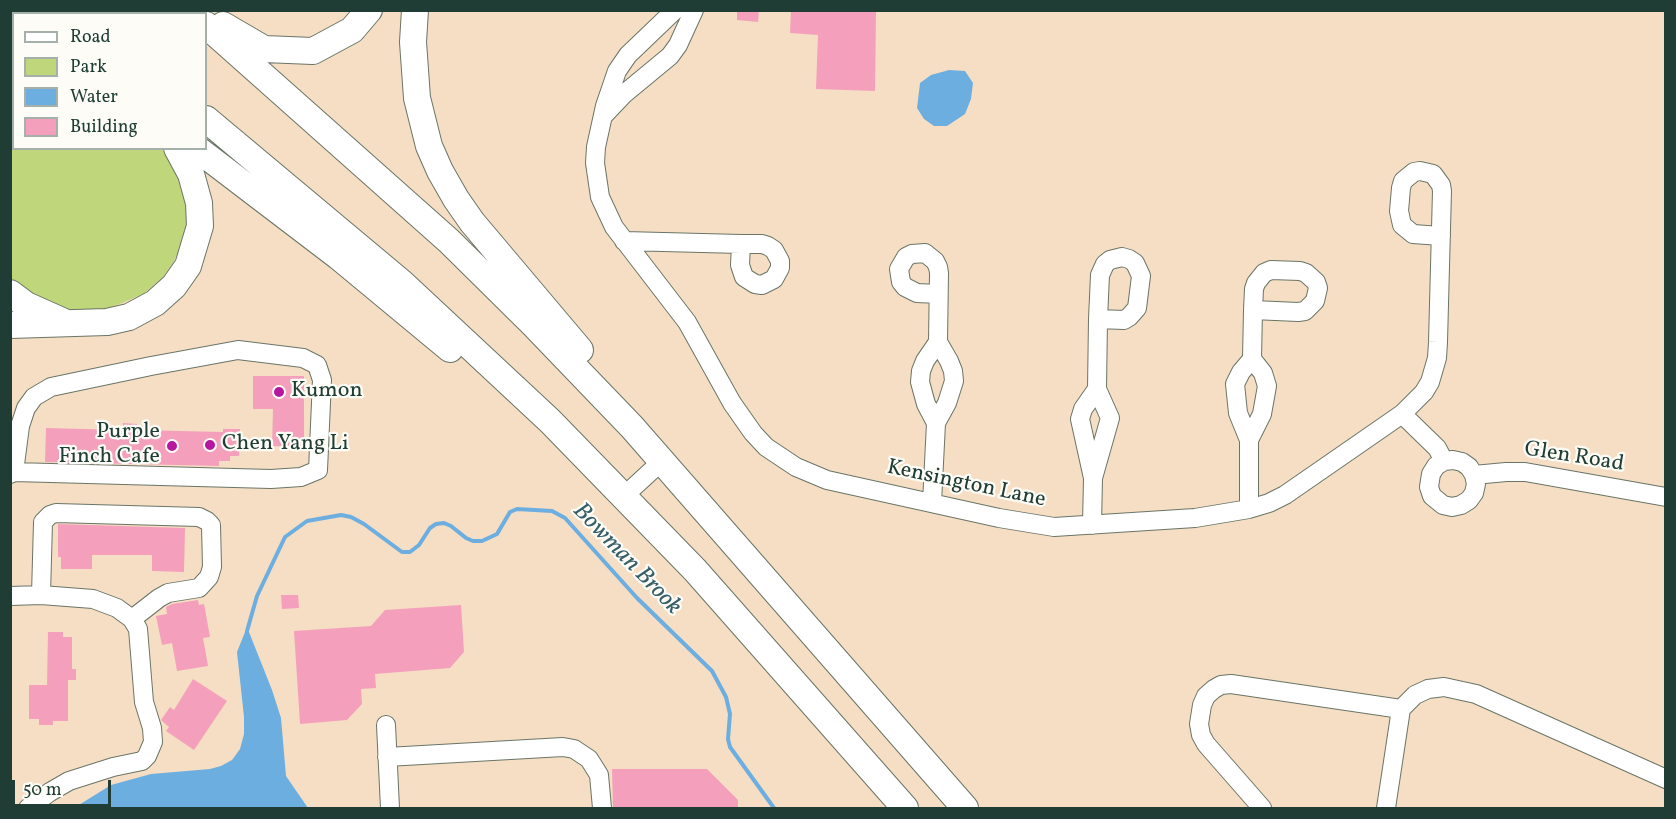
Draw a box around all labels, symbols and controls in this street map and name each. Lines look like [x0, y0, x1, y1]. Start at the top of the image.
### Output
legend [12, 12, 207, 150]
text: Road [70, 25, 111, 50]
text: Park [70, 55, 107, 80]
text: Water [70, 85, 118, 110]
text: Building [70, 115, 138, 140]
place label: Kumon [291, 379, 363, 405]
marker: Kumon [272, 385, 286, 399]
place label: Purple Finch Cafe [58, 420, 160, 472]
place label: Chen Yang Li [222, 432, 349, 458]
street label: Glen Road [1522, 437, 1626, 479]
marker: Chen Yang Li [203, 438, 217, 452]
marker: Purple Finch Cafe [165, 439, 179, 453]
street label: Kensington Lane [884, 455, 1048, 515]
water label: Bowman Brook [565, 498, 687, 622]
scale bar [15, 768, 114, 806]
text: 50 m [23, 778, 62, 803]

